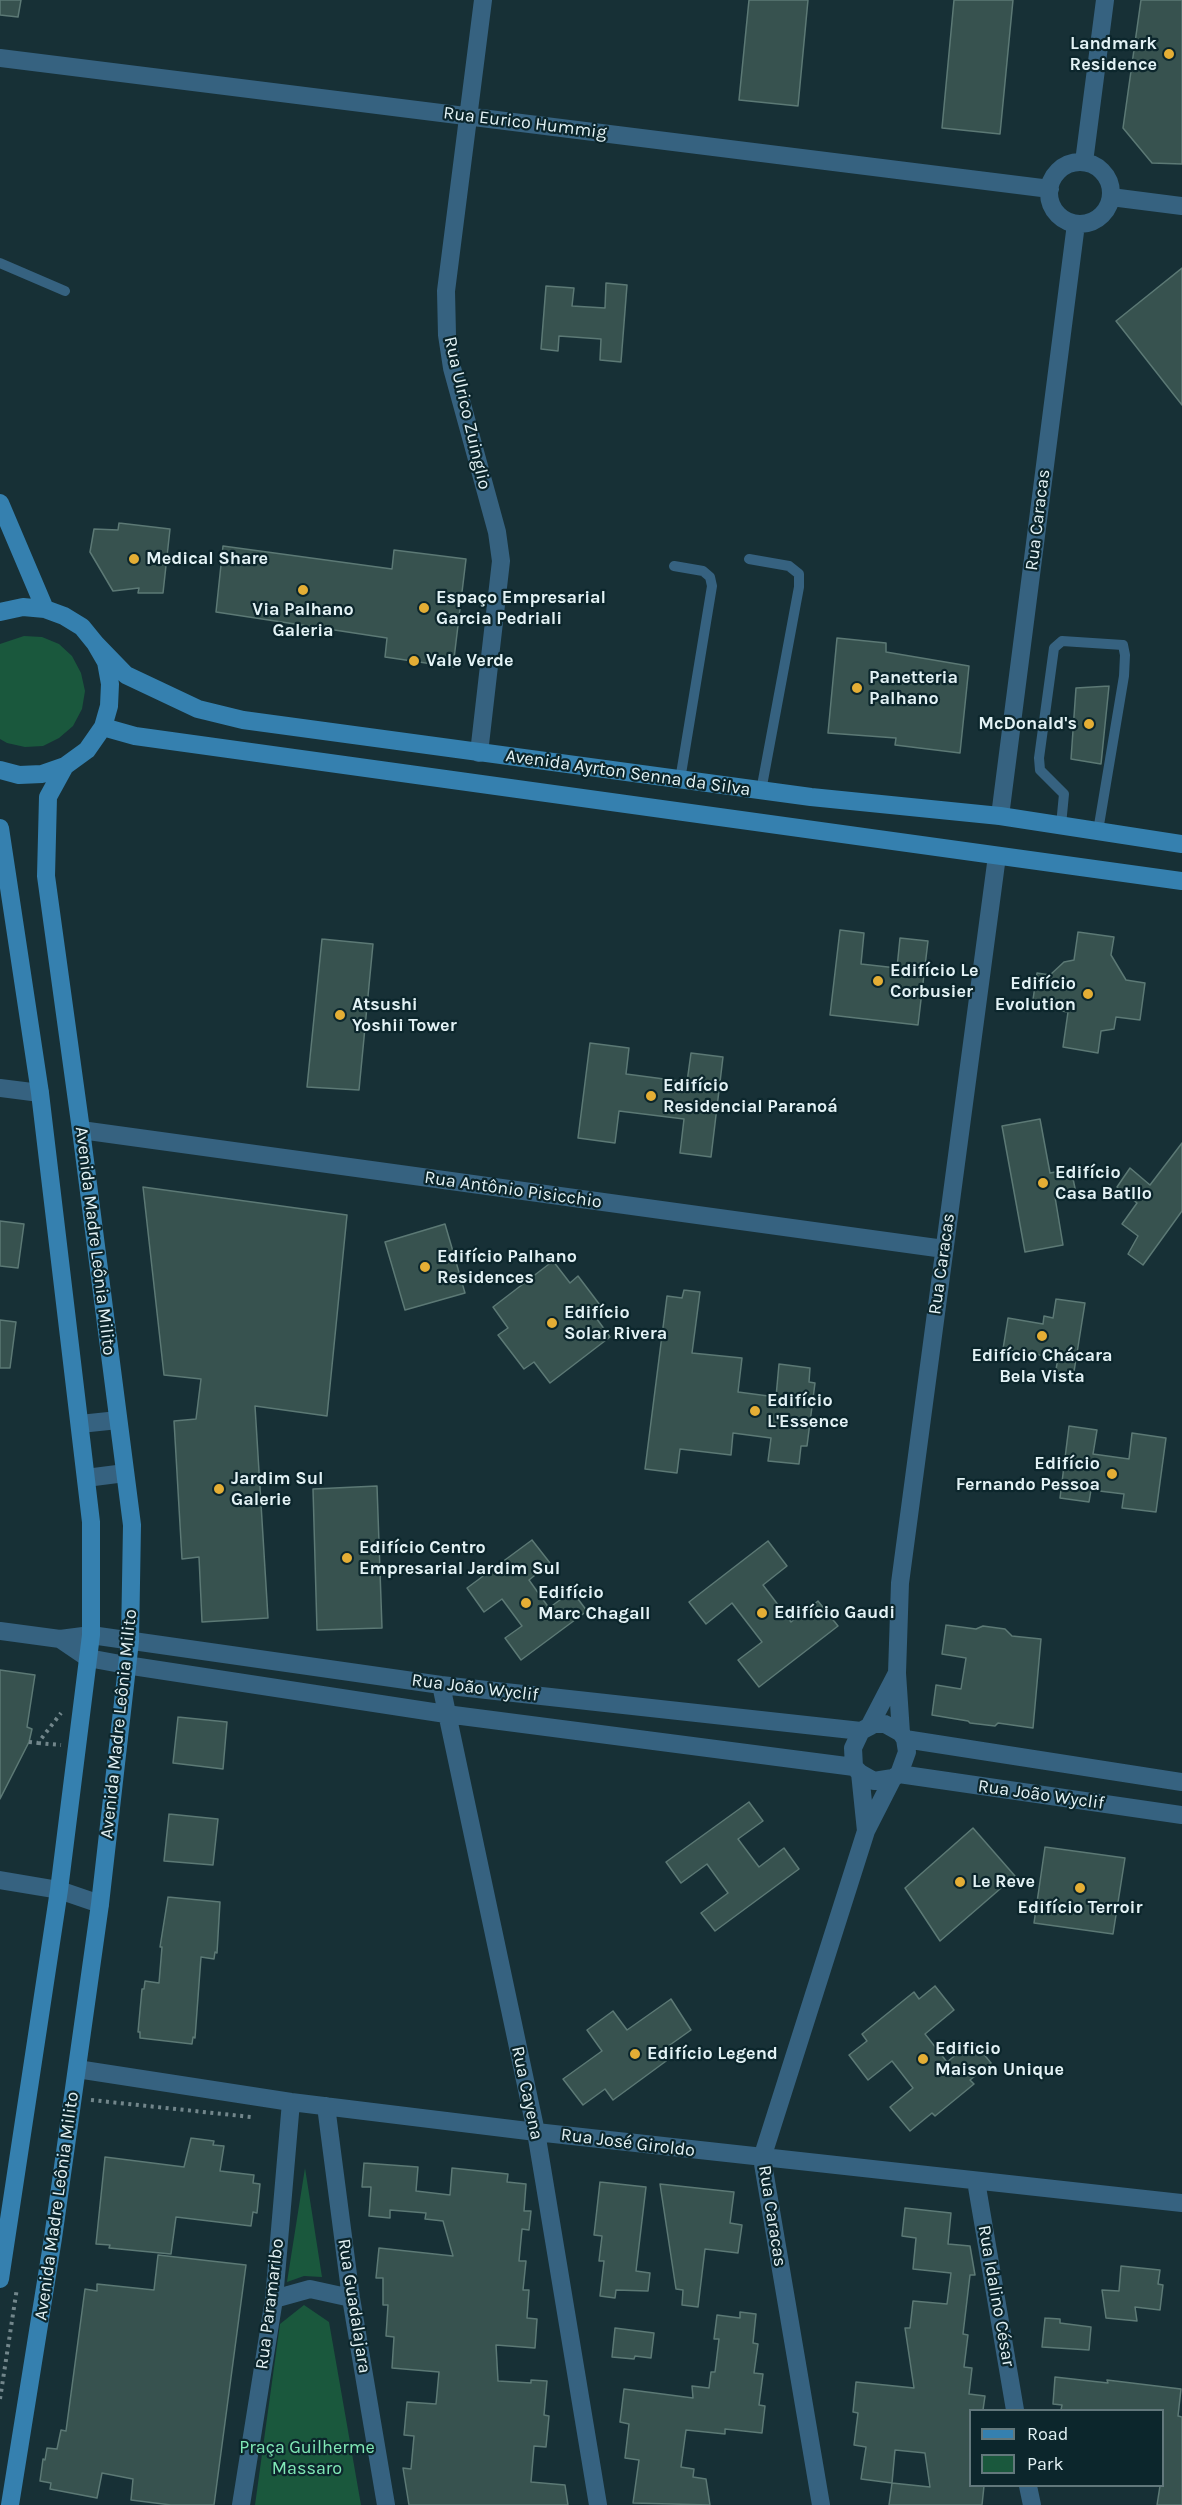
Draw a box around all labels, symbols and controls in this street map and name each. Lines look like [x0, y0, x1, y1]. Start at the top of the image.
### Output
place label: Landmark Residence [1070, 33, 1157, 76]
marker: Landmark Residence [1162, 47, 1176, 61]
street label: Rua Eurico Hummig [442, 102, 608, 144]
street label: Rua Ulrico Zuinglio [439, 334, 495, 492]
street label: Rua Caracas [1021, 468, 1055, 572]
place label: Medical Share [146, 548, 268, 570]
marker: Medical Share [127, 552, 141, 566]
marker: Via Palhano Galeria [296, 583, 310, 597]
place label: Espaço Empresarial Garcia Pedriali [436, 587, 606, 630]
place label: Via Palhano Galeria [252, 599, 354, 642]
marker: Espaço Empresarial Garcia Pedriali [417, 601, 431, 615]
place label: Vale Verde [426, 650, 514, 672]
marker: Vale Verde [407, 654, 421, 668]
place label: Panetteria Palhano [869, 667, 958, 710]
marker: Panetteria Palhano [850, 681, 864, 695]
place label: McDonald's [978, 713, 1077, 735]
marker: McDonald's [1082, 717, 1096, 731]
street label: Avenida Ayrton Senna da Silva [504, 745, 752, 801]
place label: Edifício Le Corbusier [890, 960, 979, 1002]
place label: Edifício Evolution [995, 973, 1076, 1016]
marker: Edifício Le Corbusier [871, 974, 885, 988]
marker: Edifício Evolution [1081, 987, 1095, 1001]
place label: Atsushi Yoshii Tower [352, 994, 457, 1036]
marker: Atsushi Yoshii Tower [333, 1008, 347, 1022]
place label: Edifício Residencial Paranoá [663, 1075, 838, 1118]
marker: Edifício Residencial Paranoá [644, 1089, 658, 1103]
street label: Avenida Madre Leônia Milito [70, 1125, 120, 1357]
place label: Edifício Casa Batllo [1055, 1162, 1152, 1204]
street label: Rua Antônio Pisicchio [423, 1167, 603, 1213]
marker: Edifício Casa Batllo [1036, 1176, 1050, 1190]
street label: Rua Caracas [924, 1212, 960, 1316]
place label: Edifício Palhano Residences [437, 1246, 577, 1288]
marker: Edifício Palhano Residences [418, 1260, 432, 1274]
place label: Edifício Solar Rivera [564, 1302, 667, 1344]
marker: Edifício Solar Rivera [545, 1316, 559, 1330]
marker: Edifício Chácara Bela Vista [1035, 1329, 1049, 1343]
place label: Edifício Chácara Bela Vista [971, 1345, 1113, 1388]
place label: Edifício L'Essence [767, 1390, 848, 1432]
marker: Edifício L'Essence [748, 1404, 762, 1418]
place label: Edifício Fernando Pessoa [956, 1453, 1100, 1496]
marker: Edifício Fernando Pessoa [1105, 1467, 1119, 1481]
place label: Jardim Sul Galerie [231, 1468, 323, 1510]
marker: Jardim Sul Galerie [212, 1482, 226, 1496]
place label: Edifício Centro Empresarial Jardim Sul [359, 1537, 560, 1580]
marker: Edifício Centro Empresarial Jardim Sul [340, 1551, 354, 1565]
place label: Edifício Marc Chagall [538, 1582, 651, 1624]
marker: Edifício Marc Chagall [519, 1596, 533, 1610]
place label: Edifício Gaudi [774, 1602, 895, 1624]
marker: Edifício Gaudi [755, 1606, 769, 1620]
street label: Avenida Madre Leônia Milito [96, 1608, 142, 1840]
street label: Rua João Wyclif [410, 1670, 540, 1706]
street label: Rua João Wyclif [976, 1775, 1106, 1815]
place label: Le Reve [972, 1871, 1035, 1893]
marker: Le Reve [953, 1875, 967, 1889]
marker: Edifício Terroir [1073, 1881, 1087, 1895]
place label: Edifício Terroir [1017, 1897, 1143, 1919]
place label: Edificio Maison Unique [935, 2038, 1064, 2080]
place label: Edifício Legend [647, 2043, 778, 2065]
street label: Rua Cayena [507, 2044, 547, 2142]
marker: Edifício Legend [628, 2047, 642, 2061]
marker: Edificio Maison Unique [916, 2052, 930, 2066]
street label: Avenida Madre Leônia Milito [30, 2090, 84, 2322]
street label: Rua José Giroldo [560, 2124, 696, 2162]
street label: Rua Caracas [753, 2164, 791, 2268]
street label: Rua Idalino César [973, 2224, 1019, 2368]
street label: Rua Paramaribo [251, 2237, 289, 2371]
street label: Rua Guadalajara [333, 2237, 375, 2375]
legend [969, 2409, 1164, 2487]
text: Road [1027, 2423, 1068, 2445]
park label: Praça Guilherme Massaro [239, 2437, 375, 2480]
text: Park [1027, 2453, 1064, 2475]

